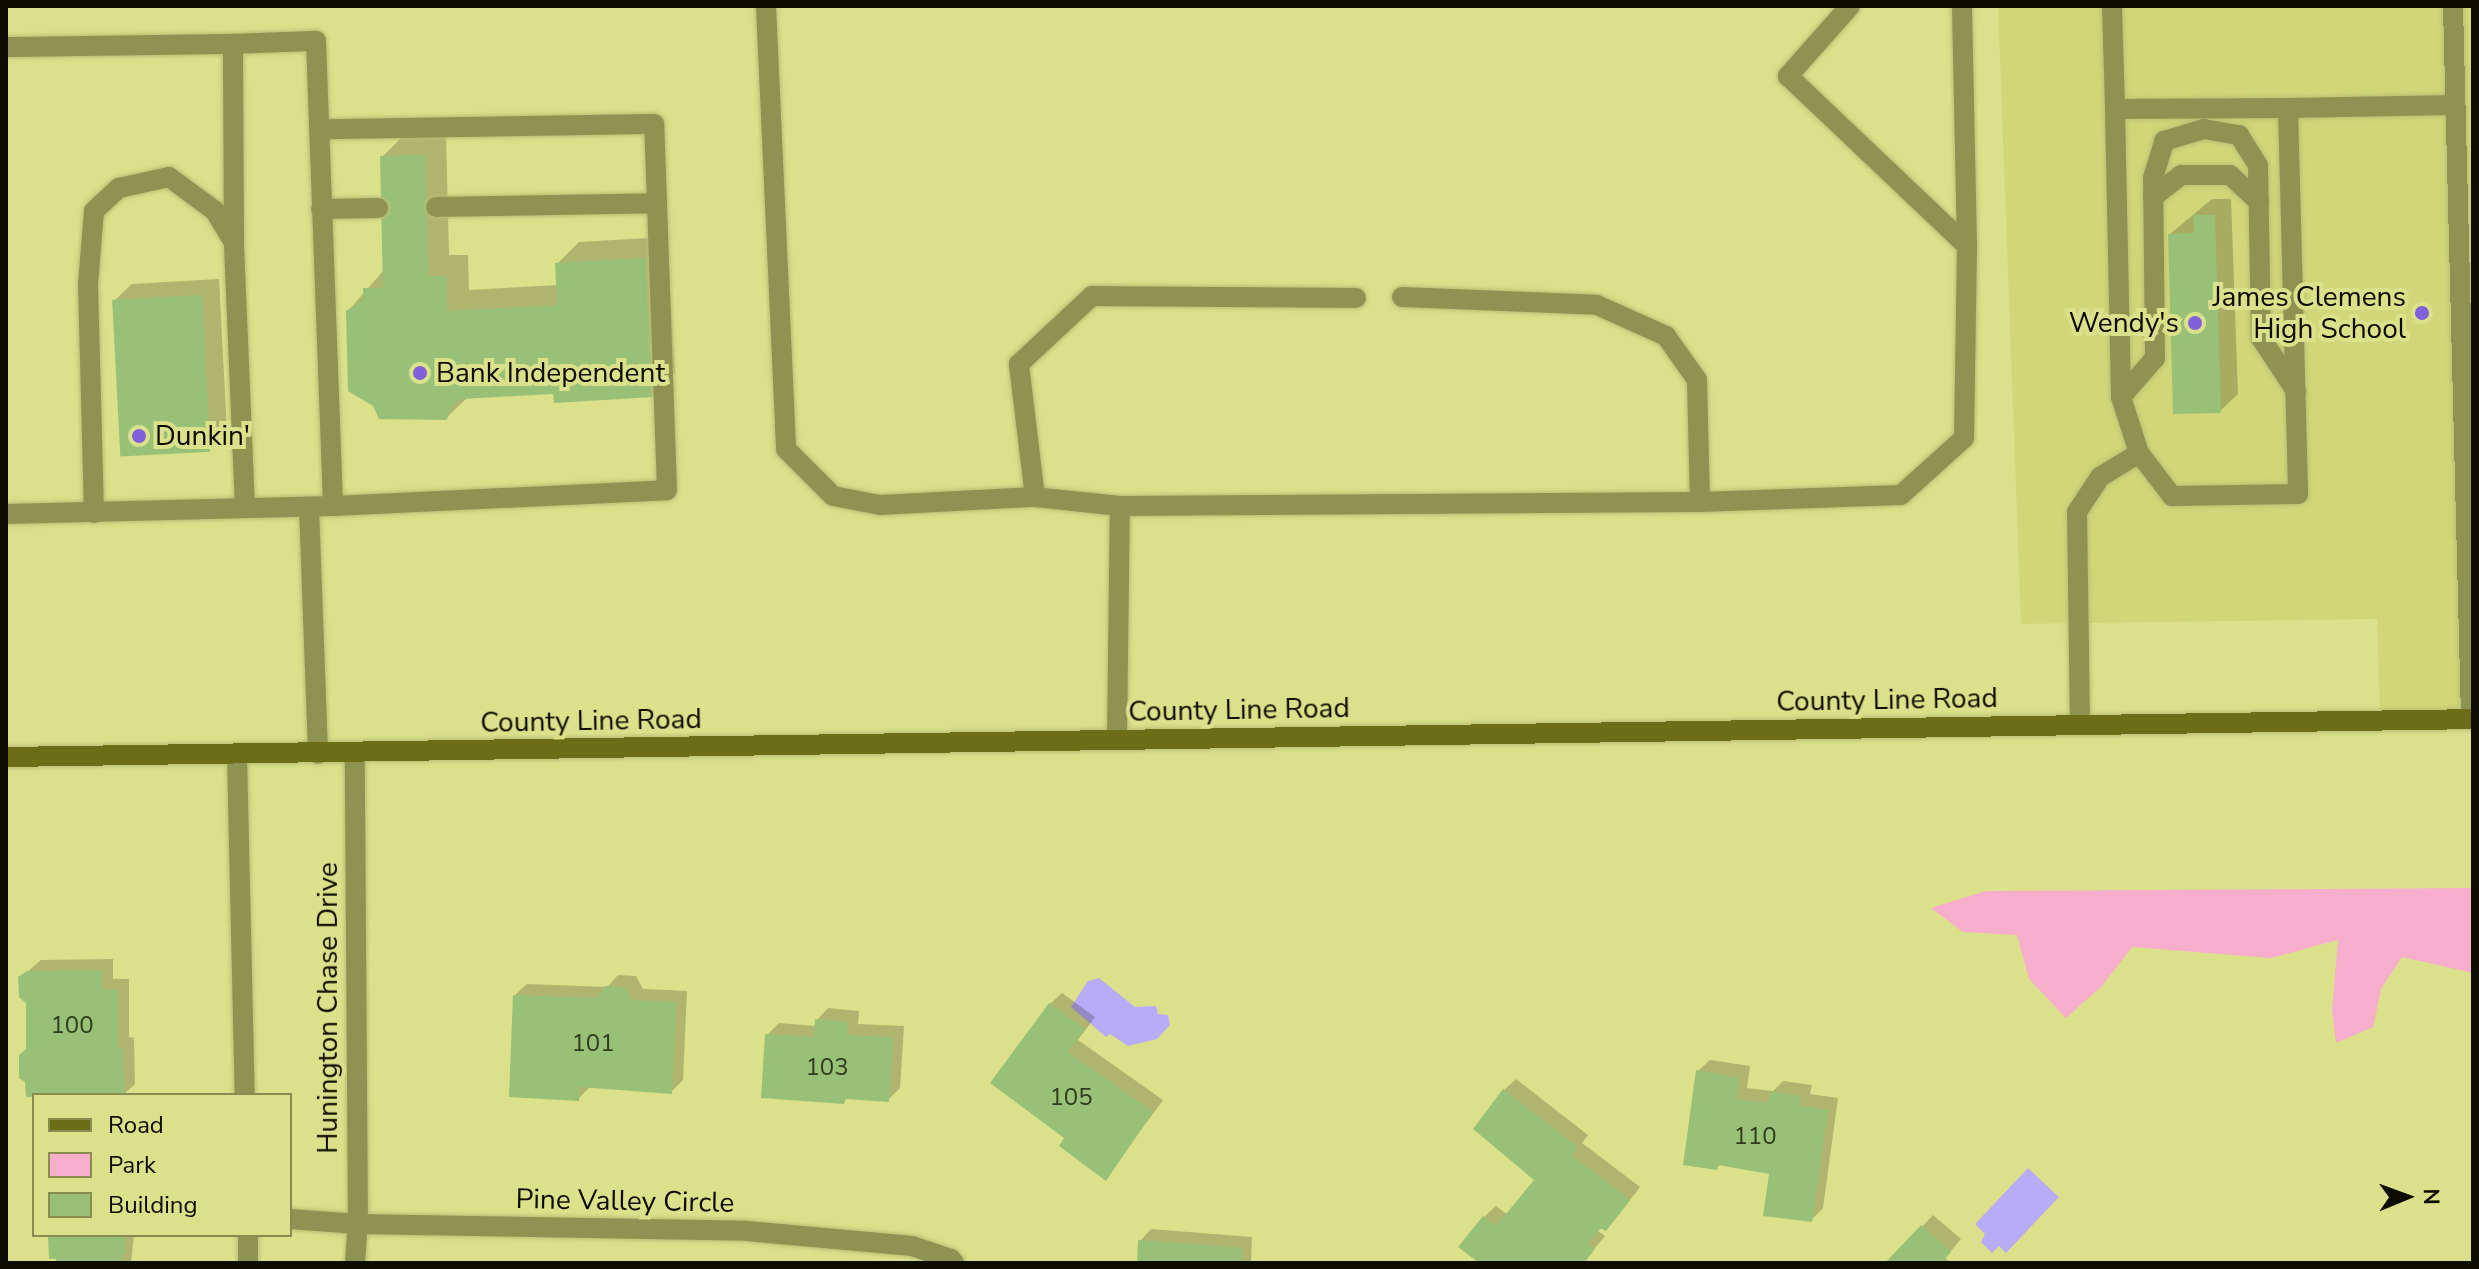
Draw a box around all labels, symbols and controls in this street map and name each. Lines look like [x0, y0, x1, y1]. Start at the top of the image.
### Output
place label: James Clemens High School [2212, 280, 2406, 346]
marker: James Clemens High School [2413, 304, 2431, 322]
place label: Wendy's [2069, 306, 2179, 340]
marker: Wendy's [2186, 314, 2204, 332]
place label: Bank Independent [436, 356, 665, 390]
marker: Bank Independent [411, 364, 429, 382]
place label: Dunkin' [155, 419, 250, 453]
marker: Dunkin' [130, 427, 148, 445]
street label: County Line Road [1776, 681, 1998, 719]
street label: County Line Road [1128, 691, 1350, 729]
street label: County Line Road [480, 702, 702, 740]
street label: Hunington Chase Drive [311, 862, 345, 1154]
house number: 100 [50, 1012, 94, 1040]
house number: 101 [571, 1030, 615, 1058]
house number: 103 [805, 1054, 849, 1082]
house number: 105 [1049, 1084, 1093, 1112]
legend [32, 1093, 292, 1237]
text: Road [108, 1109, 164, 1141]
house number: 110 [1733, 1123, 1777, 1151]
text: Park [108, 1149, 156, 1181]
north arrow [2367, 1157, 2447, 1237]
street label: Pine Valley Circle [515, 1182, 735, 1220]
text: N [2416, 1188, 2446, 1205]
text: Building [108, 1189, 198, 1221]

